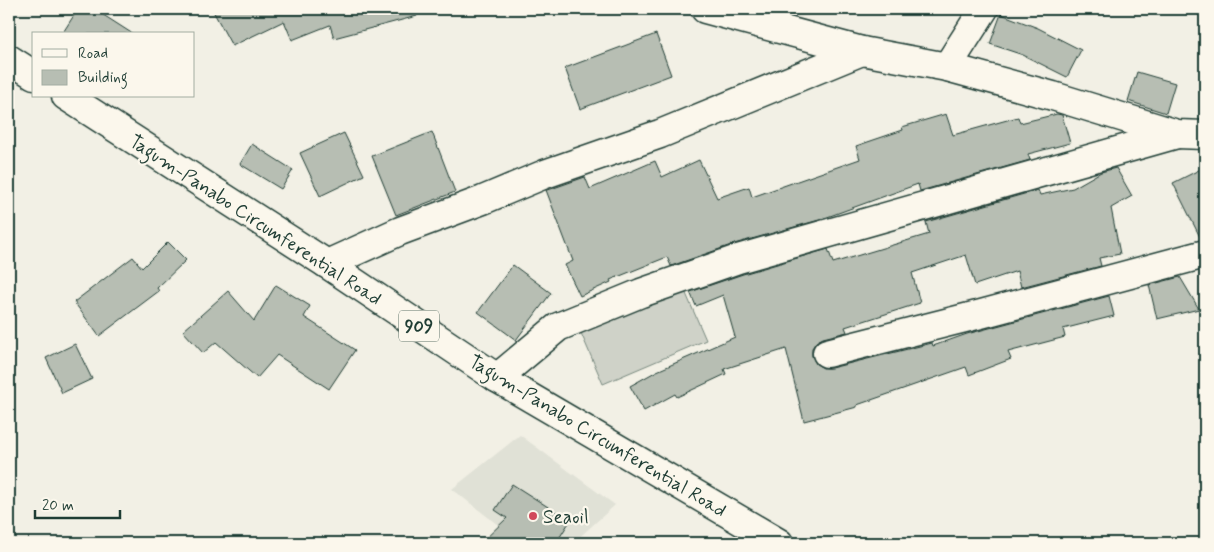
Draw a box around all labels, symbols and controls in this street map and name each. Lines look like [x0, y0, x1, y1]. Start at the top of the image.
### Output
legend [32, 32, 195, 98]
text: Road [78, 44, 108, 64]
text: Building [78, 68, 128, 89]
street label: Tagum-Panabo Circumferential Road [122, 129, 386, 314]
road number: 909 [399, 310, 439, 342]
street label: Tagum-Panabo Circumferential Road [462, 349, 731, 526]
scale bar [35, 487, 120, 519]
text: 20 m [42, 496, 74, 516]
place label: Seaoil [543, 505, 589, 530]
marker: Seaoil [527, 510, 539, 522]

